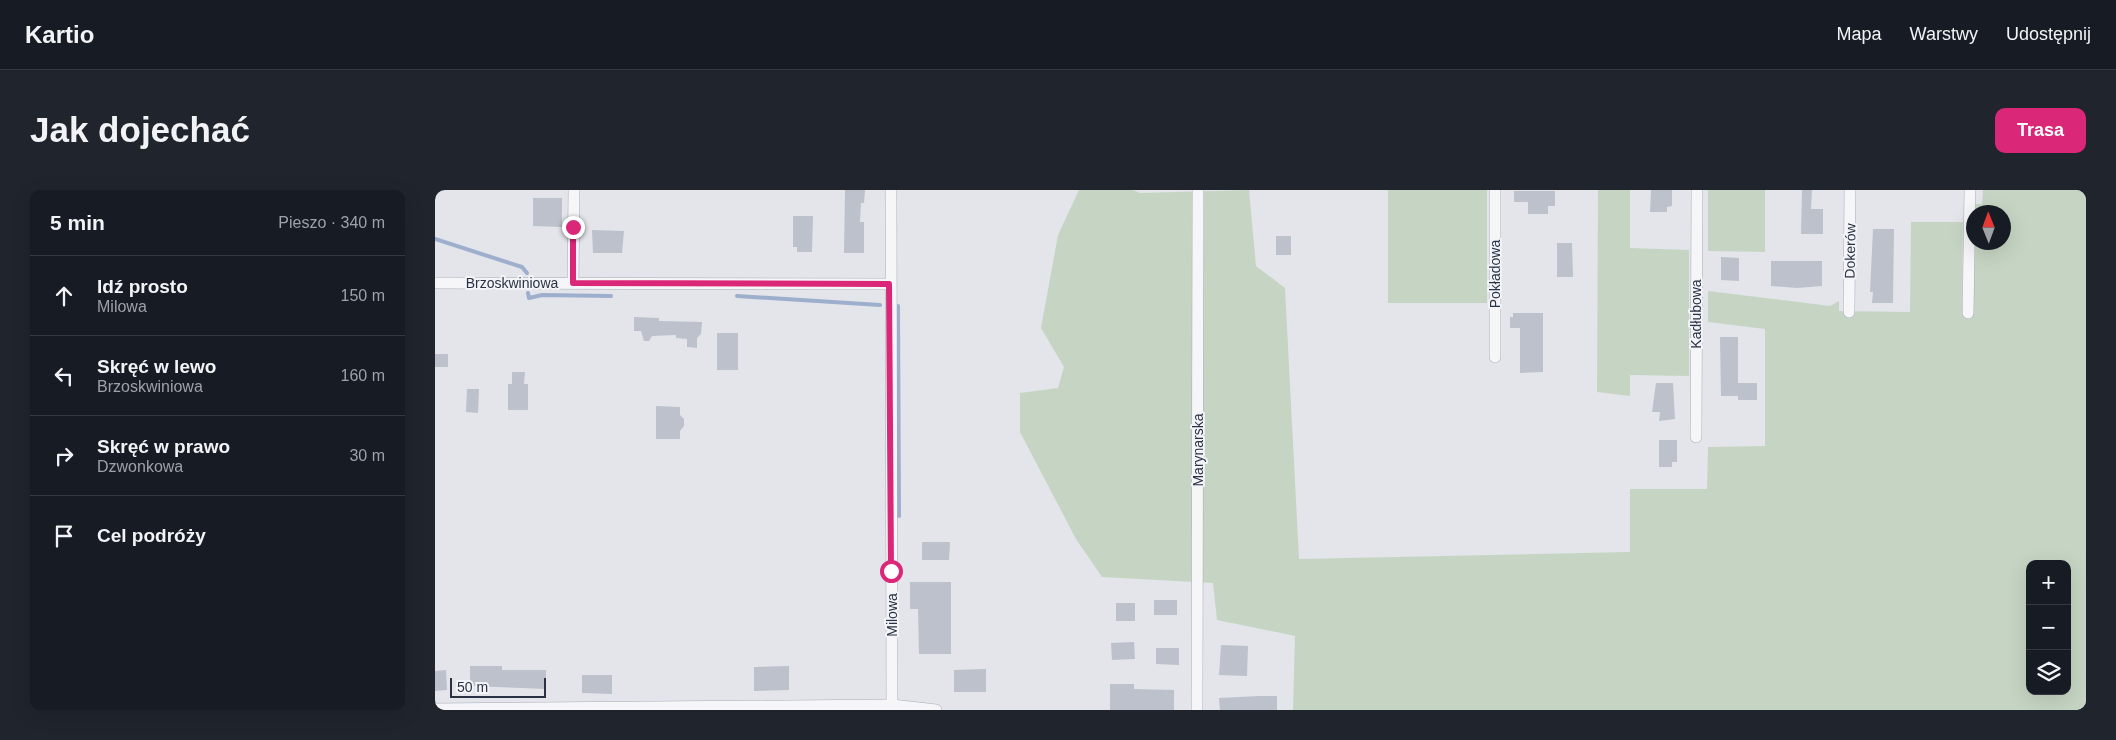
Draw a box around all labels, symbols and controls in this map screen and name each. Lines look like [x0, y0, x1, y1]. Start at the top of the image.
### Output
text: Kartio [25, 21, 94, 48]
text: Mapa [1837, 24, 1882, 44]
text: Warstwy [1910, 24, 1978, 44]
text: Udostępnij [2006, 24, 2091, 44]
button: Trasa [1995, 108, 2086, 153]
text: Jak dojechać [30, 110, 250, 149]
north arrow [1966, 205, 2011, 250]
text: 5 min [50, 211, 105, 234]
text: Pieszo · 340 m [278, 214, 385, 231]
route end [562, 216, 585, 239]
street label: Dokerów [1842, 222, 1858, 279]
street label: Pokładowa [1487, 240, 1503, 308]
street label: Brzoskwiniowa [466, 275, 559, 291]
text: Idź prosto [97, 276, 188, 297]
street label: Kadłubowa [1688, 279, 1704, 349]
icon: ahead [50, 282, 78, 310]
text: 150 m [341, 287, 385, 304]
text: Milowa [97, 298, 147, 315]
text: Skręć w lewo [97, 356, 216, 377]
icon: left [50, 362, 78, 390]
text: 160 m [341, 367, 385, 384]
text: Brzoskwiniowa [97, 378, 203, 395]
street label: Marynarska [1190, 413, 1206, 487]
text: Skręć w prawo [97, 436, 230, 457]
icon: right [50, 442, 78, 470]
text: 30 m [349, 447, 385, 464]
text: Dzwonkowa [97, 458, 183, 475]
icon: arrive [50, 522, 78, 550]
text: Cel podróży [97, 525, 206, 546]
route start [880, 560, 903, 583]
map controls [2026, 560, 2071, 695]
button: + [2026, 560, 2071, 605]
street label: Milowa [884, 593, 900, 637]
button: − [2026, 605, 2071, 650]
button: layers [2026, 650, 2071, 695]
scale bar [450, 675, 546, 698]
text: 50 m [457, 679, 488, 695]

